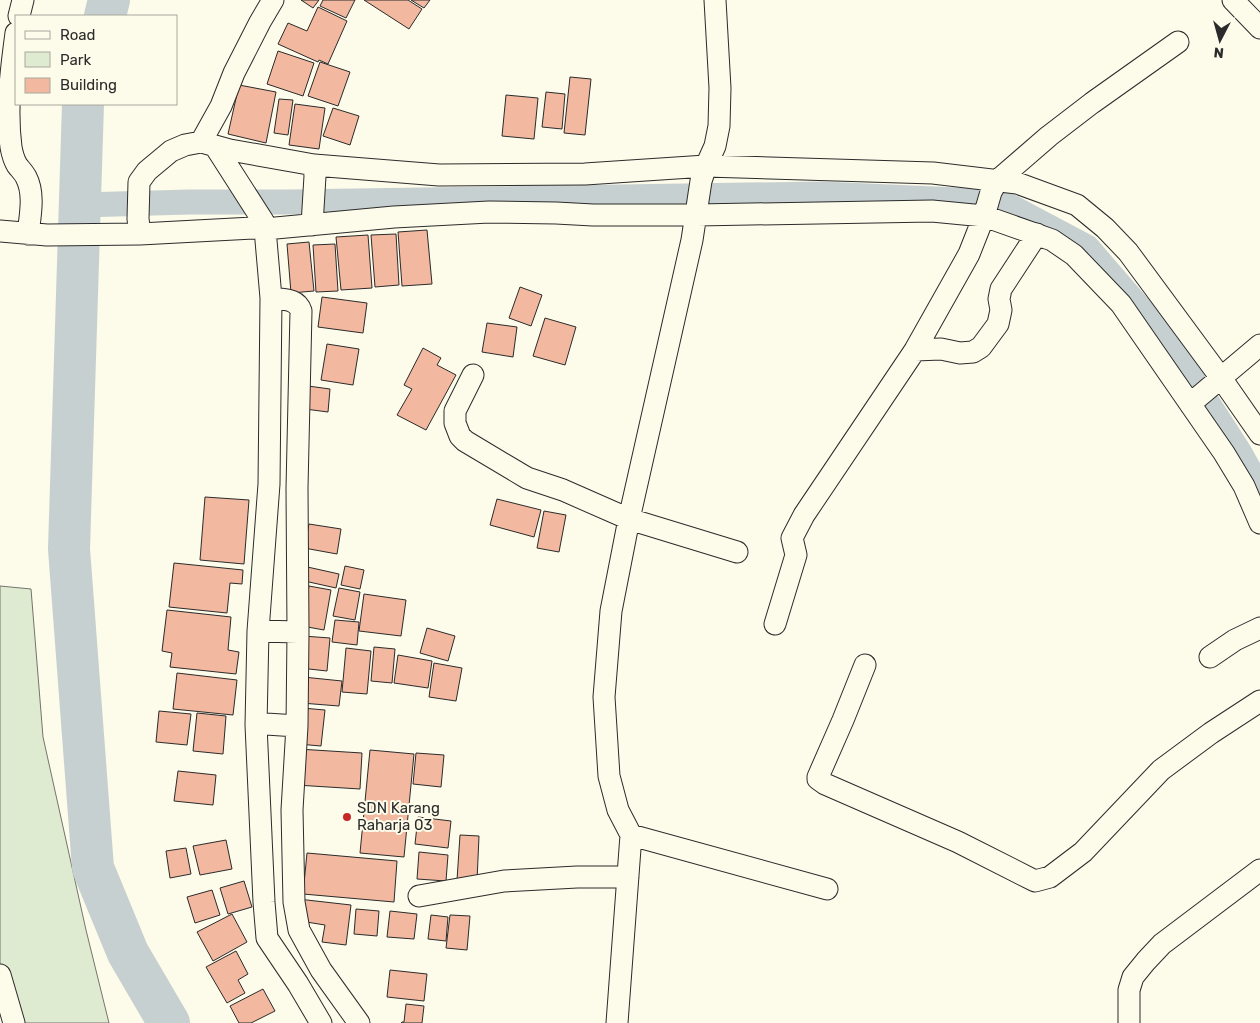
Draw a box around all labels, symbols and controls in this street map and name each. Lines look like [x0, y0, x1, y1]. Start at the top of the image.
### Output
legend [15, 15, 178, 105]
north arrow [1195, 15, 1245, 65]
text: Road [60, 26, 96, 44]
text: N [1213, 43, 1225, 61]
text: Park [60, 51, 91, 69]
text: Building [60, 76, 117, 94]
place label: SDN Karang Raharja 03 [357, 799, 440, 834]
marker: SDN Karang Raharja 03 [341, 811, 353, 823]

